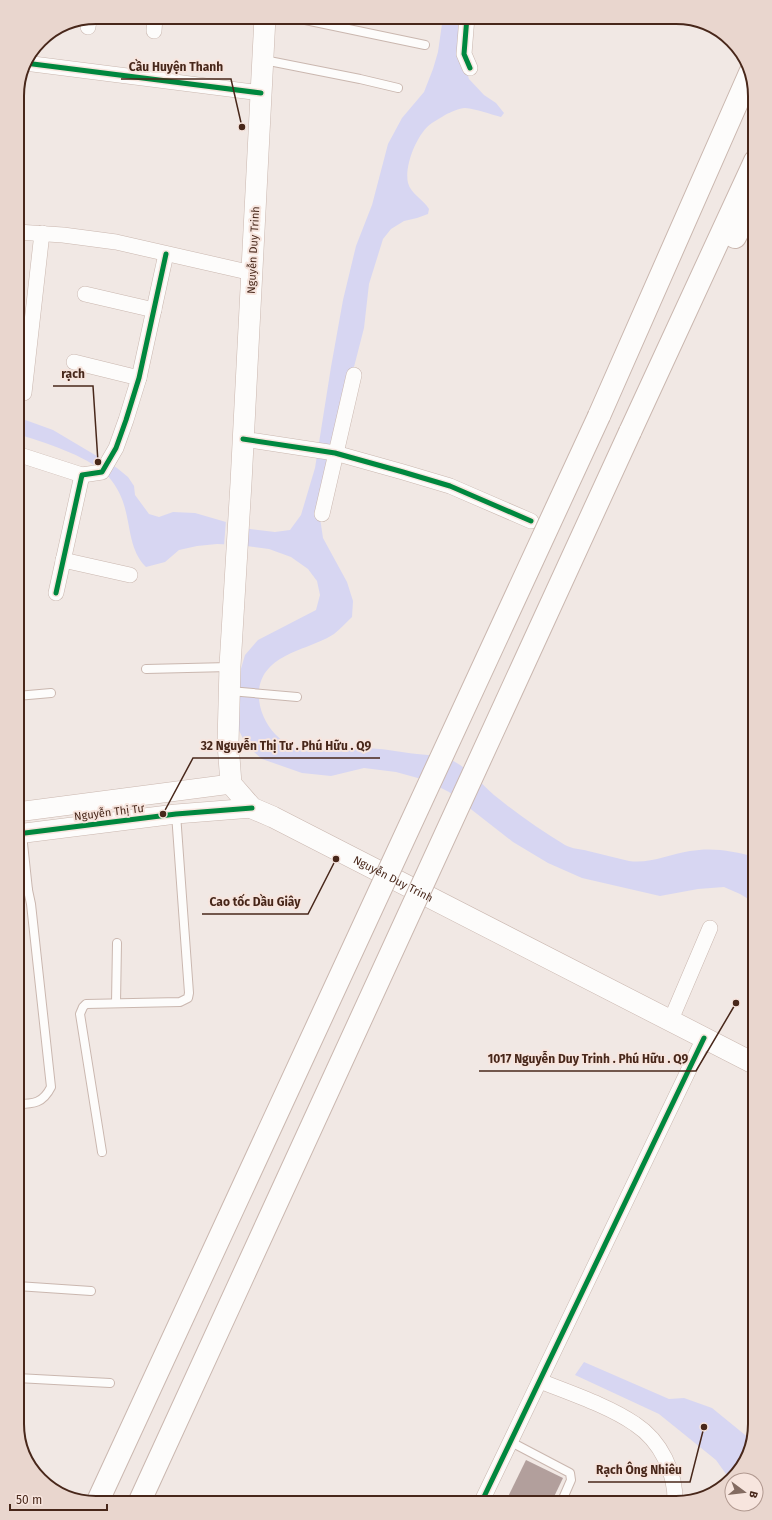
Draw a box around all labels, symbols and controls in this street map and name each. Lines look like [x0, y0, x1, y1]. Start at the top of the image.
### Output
callout: Cầu Huyện Thanh [121, 55, 231, 79]
text: Cầu Huyện Thanh [129, 58, 223, 74]
street label: Nguyễn Duy Trinh [245, 206, 262, 294]
callout: rạch [53, 362, 93, 386]
text: rạch [61, 367, 85, 381]
callout: 32 Nguyễn Thị Tư . Phú Hữu . Q9 [193, 734, 380, 758]
text: 32 Nguyễn Thị Tư . Phú Hữu . Q9 [200, 737, 372, 753]
street label: Nguyễn Thị Tư [73, 802, 145, 823]
street label: Nguyễn Duy Trinh [351, 853, 435, 905]
callout: Cao tốc Dầu Giây [202, 890, 308, 914]
text: Cao tốc Dầu Giây [210, 893, 301, 909]
callout: 1017 Nguyễn Duy Trinh . Phú Hữu . Q9 [479, 1047, 696, 1071]
text: 1017 Nguyễn Duy Trinh . Phú Hữu . Q9 [488, 1050, 688, 1066]
callout: Rạch Ông Nhiêu [588, 1458, 690, 1482]
text: Rạch Ông Nhiêu [596, 1461, 682, 1477]
north arrow [724, 1472, 764, 1512]
scale bar [10, 1486, 107, 1512]
text: B [746, 1489, 760, 1500]
text: 50 m [16, 1493, 42, 1507]

